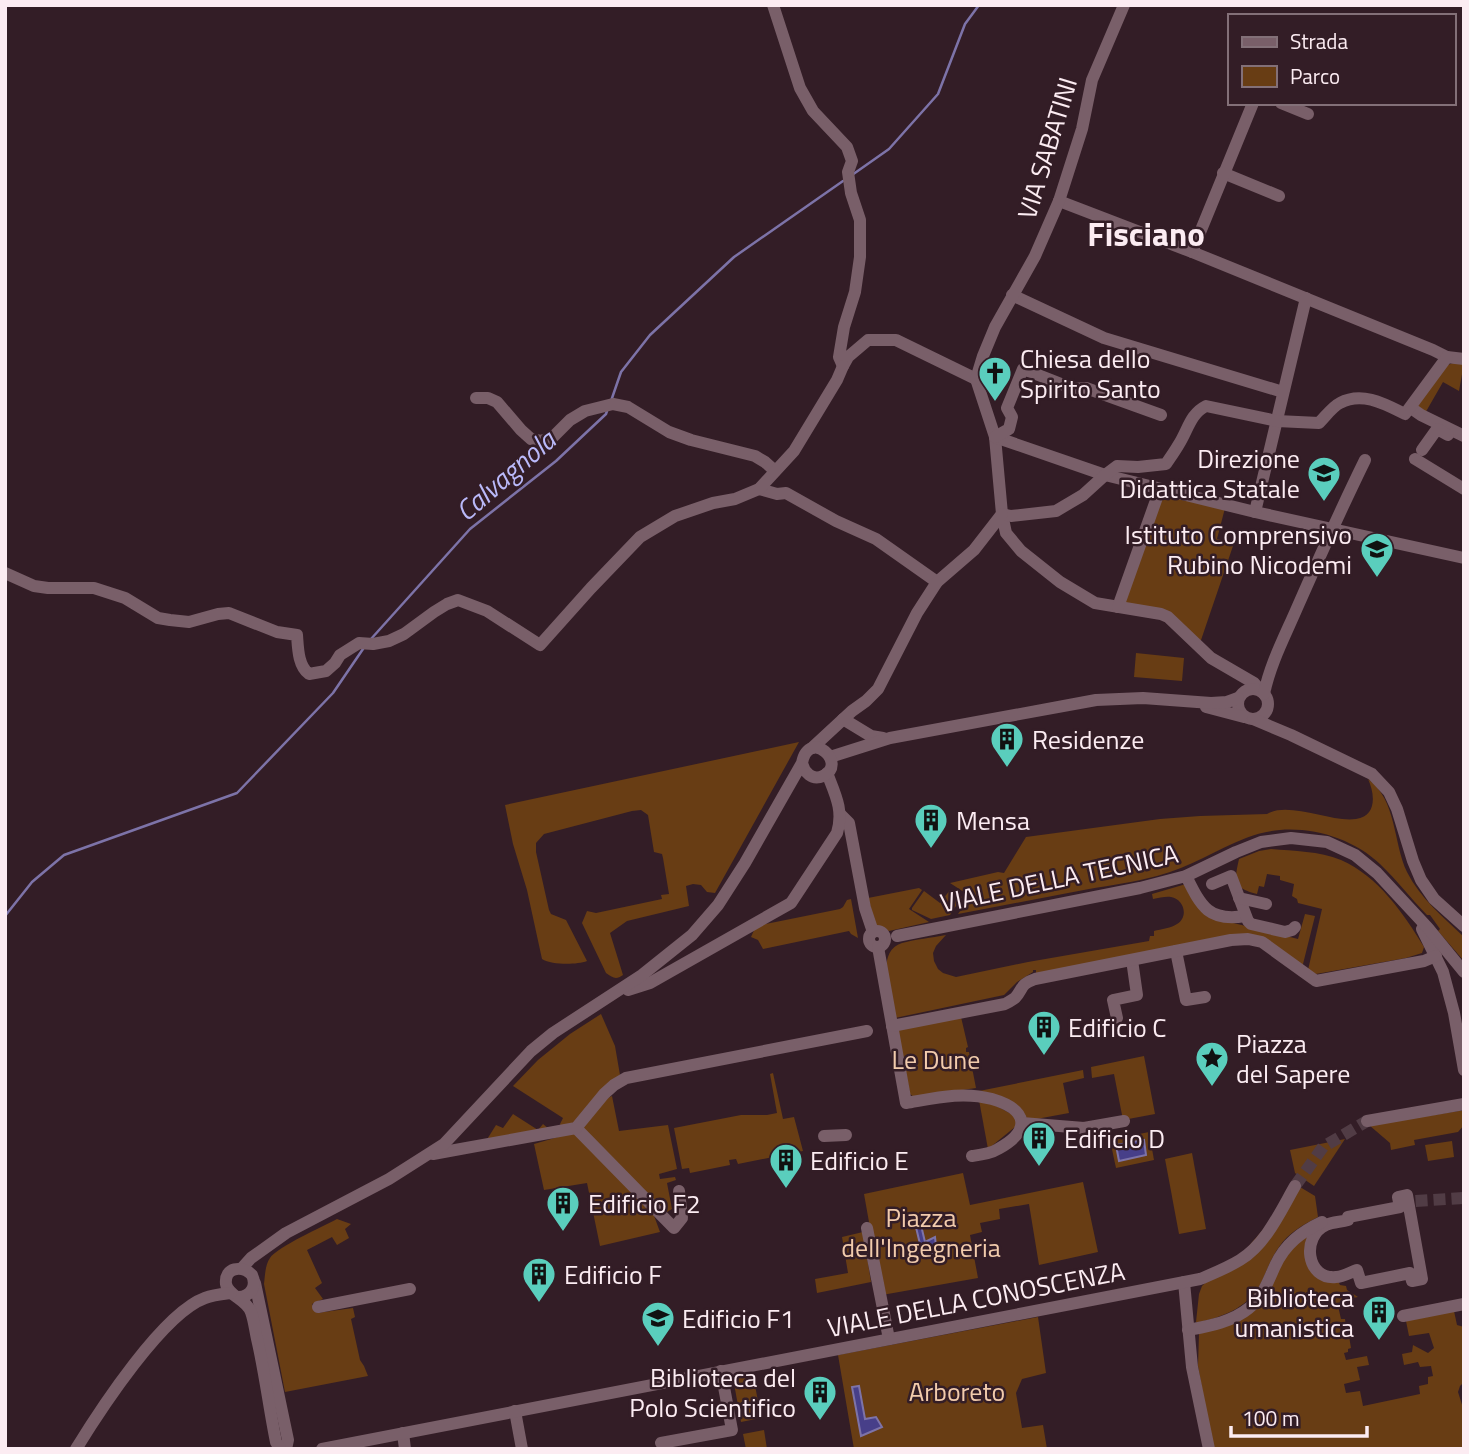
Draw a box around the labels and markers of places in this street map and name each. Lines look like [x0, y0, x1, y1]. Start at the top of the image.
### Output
place label: Chiesa dello Spirito Santo [1020, 339, 1161, 408]
church icon: Chiesa dello Spirito Santo [976, 354, 1014, 403]
place label: Direzione Didattica Statale [1119, 439, 1300, 508]
school or university icon: Direzione Didattica Statale [1305, 454, 1343, 503]
place label: Istituto Comprensivo Rubino Nicodemi [1125, 515, 1352, 584]
school or university icon: Istituto Comprensivo Rubino Nicodemi [1358, 530, 1396, 579]
building icon: Residenze [988, 720, 1026, 769]
place label: Residenze [1032, 720, 1144, 759]
building icon: Mensa [912, 801, 950, 850]
place label: Mensa [956, 801, 1030, 840]
building icon: Edificio C [1025, 1008, 1063, 1057]
place label: Edificio C [1068, 1008, 1167, 1047]
place label: Piazza del Sapere [1236, 1024, 1350, 1093]
place icon: Piazza del Sapere [1193, 1039, 1231, 1088]
building icon: Edificio D [1020, 1119, 1058, 1168]
place label: Edificio D [1064, 1119, 1165, 1158]
building icon: Edificio E [767, 1141, 805, 1190]
place label: Edificio E [810, 1141, 909, 1180]
building icon: Edificio F2 [544, 1184, 582, 1233]
place label: Edificio F2 [588, 1184, 701, 1223]
building icon: Edificio F [520, 1255, 558, 1304]
place label: Edificio F [564, 1255, 662, 1294]
place label: Biblioteca umanistica [1235, 1278, 1354, 1347]
building icon: Biblioteca umanistica [1360, 1293, 1398, 1342]
school or university icon: Edificio F1 [639, 1299, 677, 1348]
place label: Edificio F1 [682, 1299, 795, 1338]
place label: Biblioteca del Polo Scientifico [629, 1358, 796, 1427]
building icon: Biblioteca del Polo Scientifico [801, 1373, 839, 1422]

